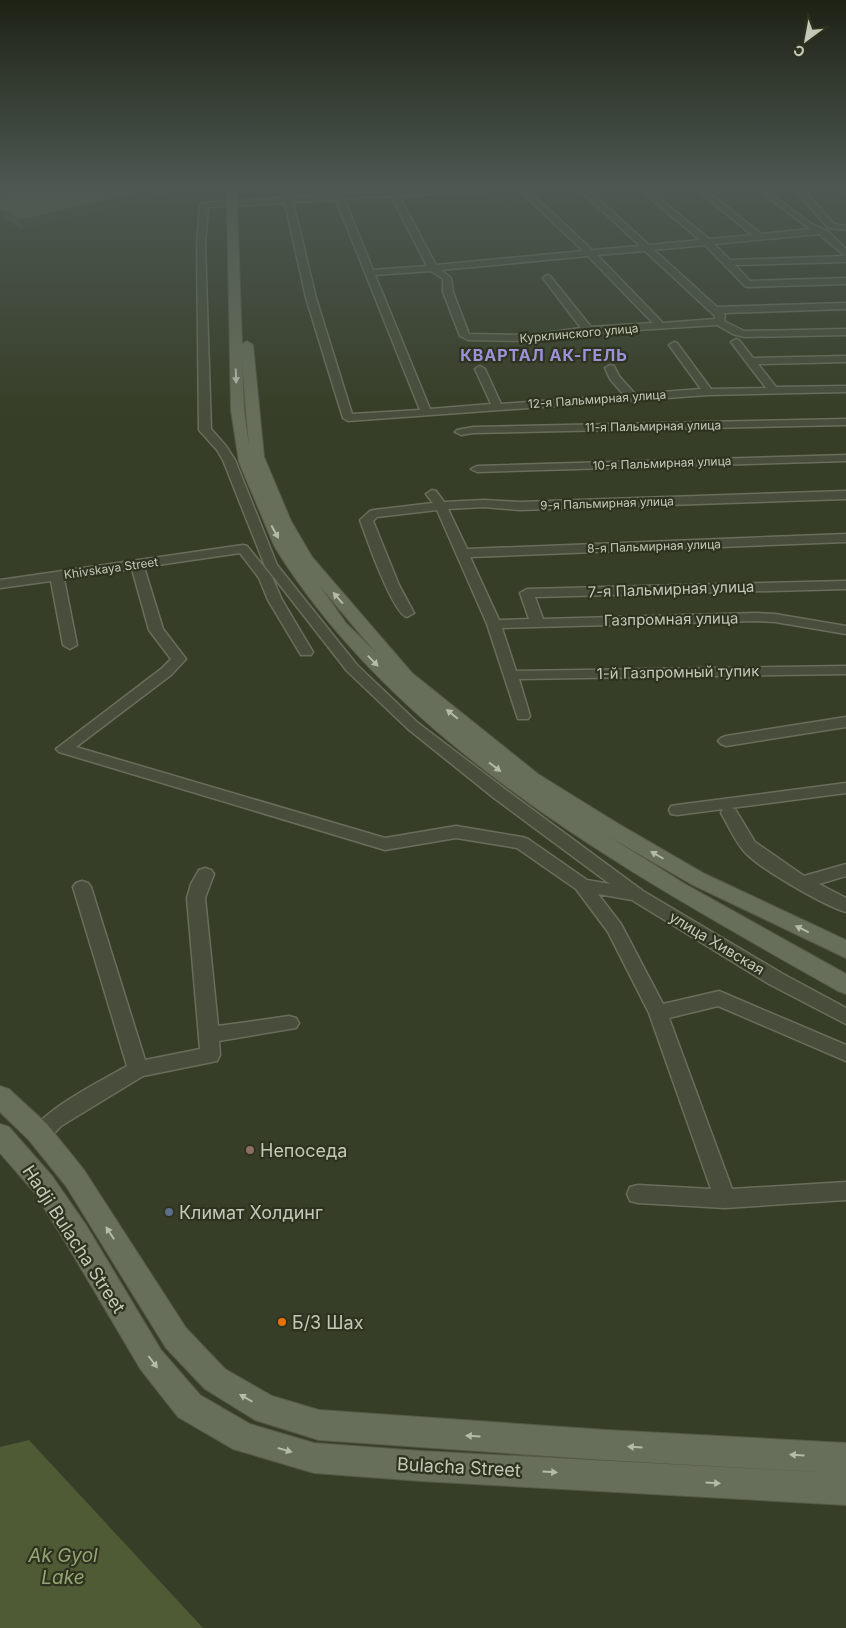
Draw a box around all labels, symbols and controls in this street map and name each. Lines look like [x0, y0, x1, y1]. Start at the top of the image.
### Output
north arrow [781, 15, 831, 65]
text: С [790, 41, 808, 61]
street label: Курклинского улица [519, 320, 639, 346]
district label: КВАРТАЛ АК-ГЕЛЬ [460, 345, 628, 365]
one-way arrow [232, 368, 240, 384]
street label: 12-я Пальмирная улица [527, 387, 667, 411]
street label: 11-я Пальмирная улица [585, 417, 721, 435]
street label: 10-я Пальмирная улица [592, 453, 732, 473]
street label: 9-я Пальмирная улица [540, 493, 674, 513]
one-way arrow [271, 524, 279, 539]
street label: 8-я Пальмирная улица [587, 536, 721, 556]
street label: Khivskaya Street [63, 554, 159, 582]
street label: 7-я Пальмирная улица [587, 577, 755, 601]
one-way arrow [333, 592, 344, 605]
street label: Газпромная улица [604, 608, 738, 630]
one-way arrow [366, 655, 378, 667]
street label: 1-й Газпромный тупик [597, 661, 759, 683]
one-way arrow [445, 709, 458, 719]
one-way arrow [488, 762, 502, 772]
one-way arrow [651, 851, 664, 860]
street label: улица Хивская [666, 907, 768, 979]
one-way arrow [795, 925, 809, 933]
place label: Непоседа [260, 1140, 347, 1161]
marker: Непоседа [244, 1144, 256, 1156]
street label: Hadji Bulacha Street [18, 1161, 130, 1317]
place label: Климат Холдинг [179, 1202, 323, 1223]
marker: Климат Холдинг [163, 1206, 175, 1218]
one-way arrow [105, 1226, 114, 1240]
place label: Б/З Шах [292, 1312, 364, 1333]
marker: Б/З Шах [276, 1316, 288, 1328]
one-way arrow [148, 1355, 158, 1369]
one-way arrow [240, 1393, 253, 1402]
one-way arrow [465, 1432, 481, 1440]
one-way arrow [627, 1442, 643, 1450]
one-way arrow [277, 1446, 292, 1454]
one-way arrow [789, 1451, 805, 1459]
street label: Bulacha Street [397, 1453, 521, 1481]
one-way arrow [543, 1469, 559, 1477]
one-way arrow [705, 1479, 721, 1487]
water label: Ak Gyol Lake [27, 1544, 98, 1589]

